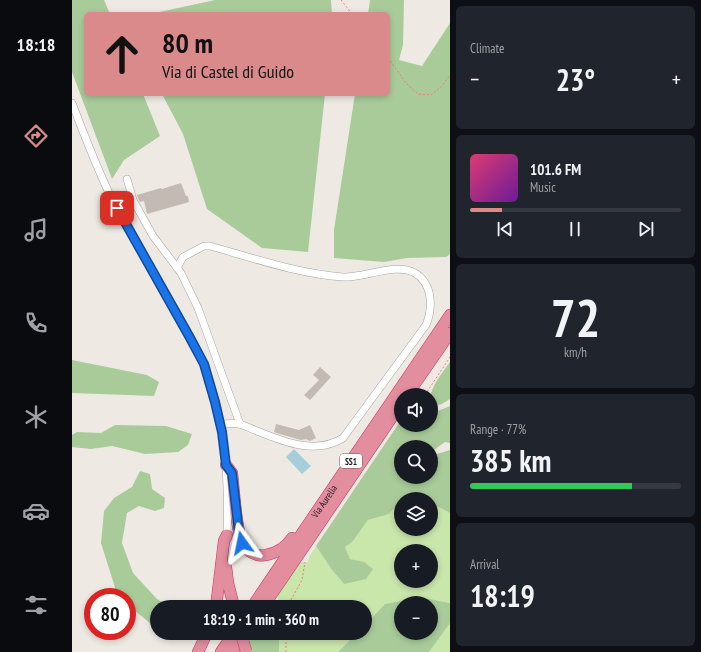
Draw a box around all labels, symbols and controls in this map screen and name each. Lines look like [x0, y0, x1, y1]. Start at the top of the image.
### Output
text: 80 m [162, 24, 213, 61]
icon: ahead [96, 28, 148, 80]
text: 18:18 [17, 33, 55, 56]
text: Climate [470, 40, 504, 57]
text: Via di Castel di Guido [162, 60, 294, 83]
text: 23° [556, 60, 595, 99]
text: − [470, 65, 479, 93]
text: + [672, 65, 681, 93]
icon: directions [22, 122, 50, 150]
text: 101.6 FM [530, 160, 581, 179]
text: Music [530, 179, 556, 196]
pin [100, 191, 134, 225]
icon: arrive [106, 197, 128, 219]
icon: music [22, 216, 50, 244]
icon: previous [494, 218, 516, 240]
icon: pause [564, 218, 586, 240]
icon: next [635, 218, 657, 240]
text: 72 [551, 284, 600, 351]
icon: phone [22, 309, 50, 337]
text: km/h [564, 344, 587, 361]
map controls [394, 388, 438, 640]
button: sound [394, 388, 438, 432]
icon: climate [22, 403, 50, 431]
text: Range · 77% [470, 421, 526, 438]
button: search [394, 440, 438, 484]
text: 385 km [470, 441, 551, 480]
road number: SS1 [340, 454, 362, 468]
street label: Via Aurelia [307, 482, 340, 521]
button: layers [394, 492, 438, 536]
icon: car [22, 497, 50, 525]
position arrow [221, 522, 263, 564]
button: + [394, 544, 438, 588]
text: Arrival [470, 556, 499, 573]
text: 18:19 [470, 576, 535, 615]
speed limit sign: 80 [84, 588, 136, 640]
icon: filters [22, 591, 50, 619]
button: − [394, 596, 438, 640]
text: 18:19 · 1 min · 360 m [203, 610, 319, 629]

